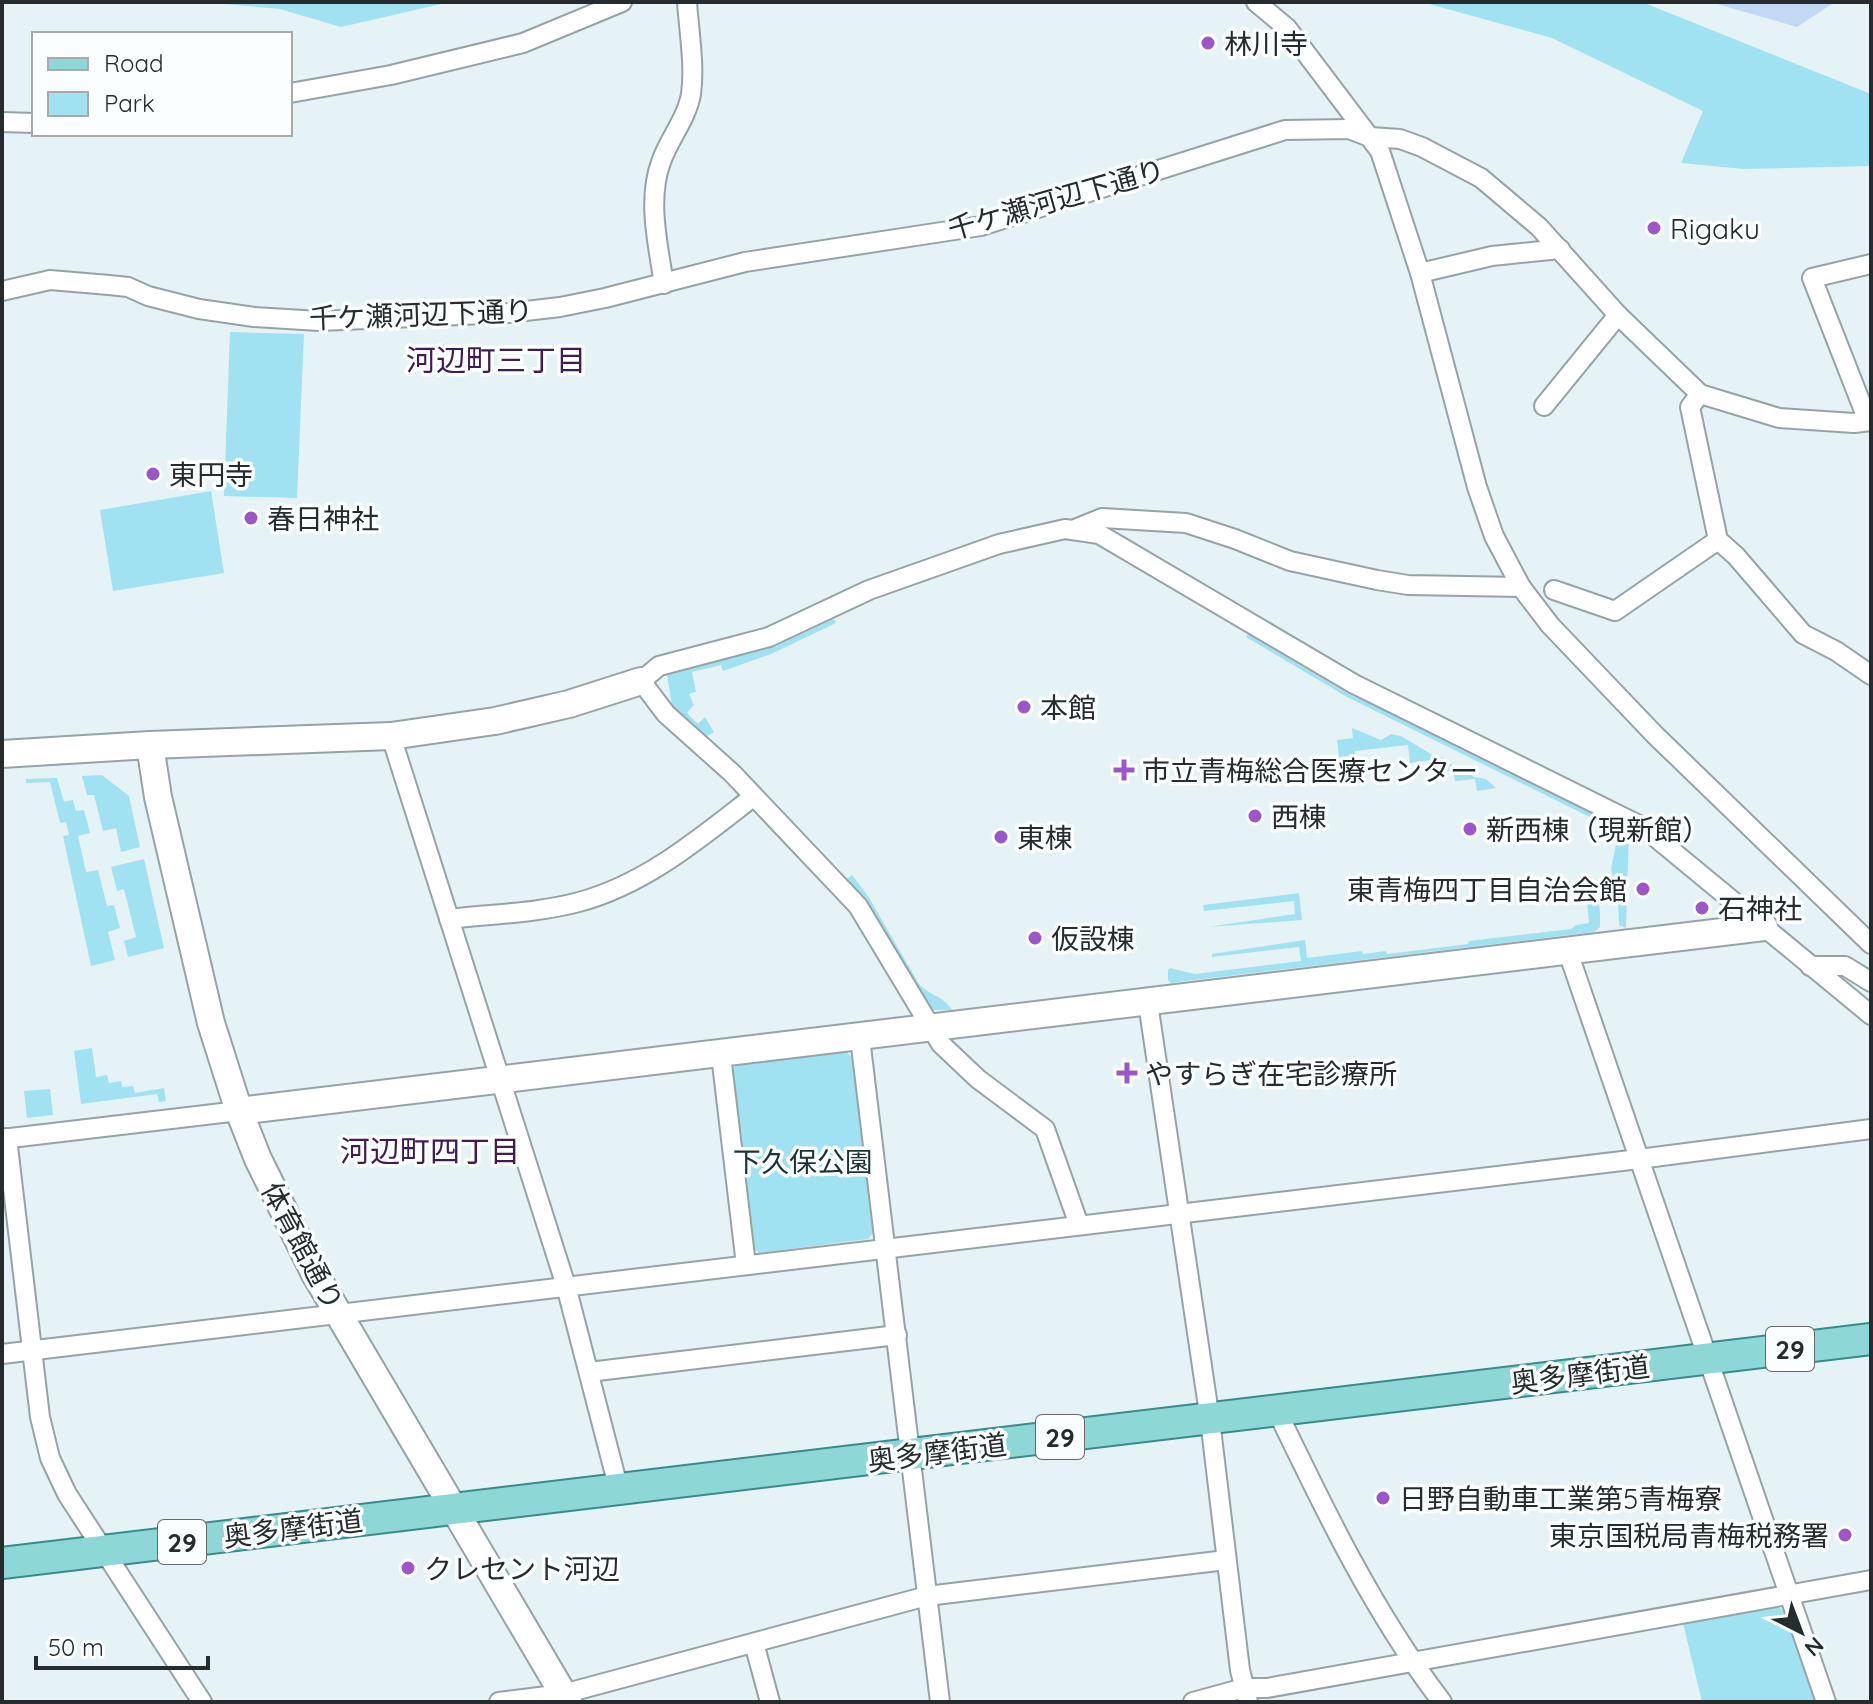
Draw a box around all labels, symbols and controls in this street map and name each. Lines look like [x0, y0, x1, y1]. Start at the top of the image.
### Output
place label: 林川寺 [1224, 26, 1308, 61]
legend [32, 32, 292, 136]
marker: 林川寺 [1199, 34, 1217, 52]
text: Road [104, 48, 164, 78]
text: Park [104, 88, 155, 118]
street label: 千ケ瀬河辺下通り [944, 151, 1168, 247]
place label: Rigaku [1670, 211, 1760, 246]
marker: Rigaku [1645, 219, 1663, 237]
street label: 千ケ瀬河辺下通り [308, 293, 534, 335]
district label: 河辺町三丁目 [406, 341, 586, 379]
place label: 東円寺 [169, 457, 253, 492]
marker: 東円寺 [144, 465, 162, 483]
place label: 春日神社 [267, 501, 379, 536]
marker: 春日神社 [242, 509, 260, 527]
place label: 本館 [1040, 690, 1096, 725]
marker: 本館 [1015, 698, 1033, 716]
place label: 市立青梅総合医療センター [1142, 753, 1478, 788]
marker: 市立青梅総合医療センター [1113, 759, 1135, 781]
place label: 西棟 [1271, 799, 1327, 834]
marker: 西棟 [1246, 807, 1264, 825]
place label: 新西棟（現新館） [1486, 812, 1710, 847]
place label: 東棟 [1017, 820, 1073, 855]
marker: 新西棟（現新館） [1461, 820, 1479, 838]
marker: 東棟 [992, 828, 1010, 846]
place label: 東青梅四丁目自治会館 [1347, 872, 1627, 907]
marker: 東青梅四丁目自治会館 [1634, 880, 1652, 898]
place label: 石神社 [1718, 891, 1802, 926]
marker: 石神社 [1693, 899, 1711, 917]
place label: 仮設棟 [1051, 921, 1135, 956]
marker: 仮設棟 [1026, 929, 1044, 947]
place label: やすらぎ在宅診療所 [1145, 1056, 1397, 1091]
marker: やすらぎ在宅診療所 [1116, 1062, 1138, 1084]
district label: 河辺町四丁目 [340, 1132, 520, 1170]
park label: 下久保公園 [733, 1144, 873, 1179]
street label: 体育館通り [255, 1176, 351, 1316]
road number: 29 [1766, 1327, 1814, 1371]
street label: 奥多摩街道 [1508, 1348, 1652, 1400]
road number: 29 [1036, 1415, 1084, 1459]
street label: 奥多摩街道 [865, 1426, 1009, 1478]
place label: 日野自動車工業第5青梅寮 [1399, 1481, 1722, 1516]
marker: 日野自動車工業第5青梅寮 [1374, 1489, 1392, 1507]
street label: 奥多摩街道 [221, 1502, 365, 1554]
place label: 東京国税局青梅税務署 [1549, 1518, 1829, 1553]
road number: 29 [158, 1520, 206, 1564]
marker: 東京国税局青梅税務署 [1836, 1526, 1854, 1544]
place label: クレセント河辺 [424, 1551, 620, 1586]
marker: クレセント河辺 [399, 1559, 417, 1577]
north arrow [1761, 1592, 1841, 1672]
scale bar [36, 1620, 208, 1670]
text: N [1799, 1631, 1830, 1663]
text: 50 m [48, 1632, 104, 1662]

